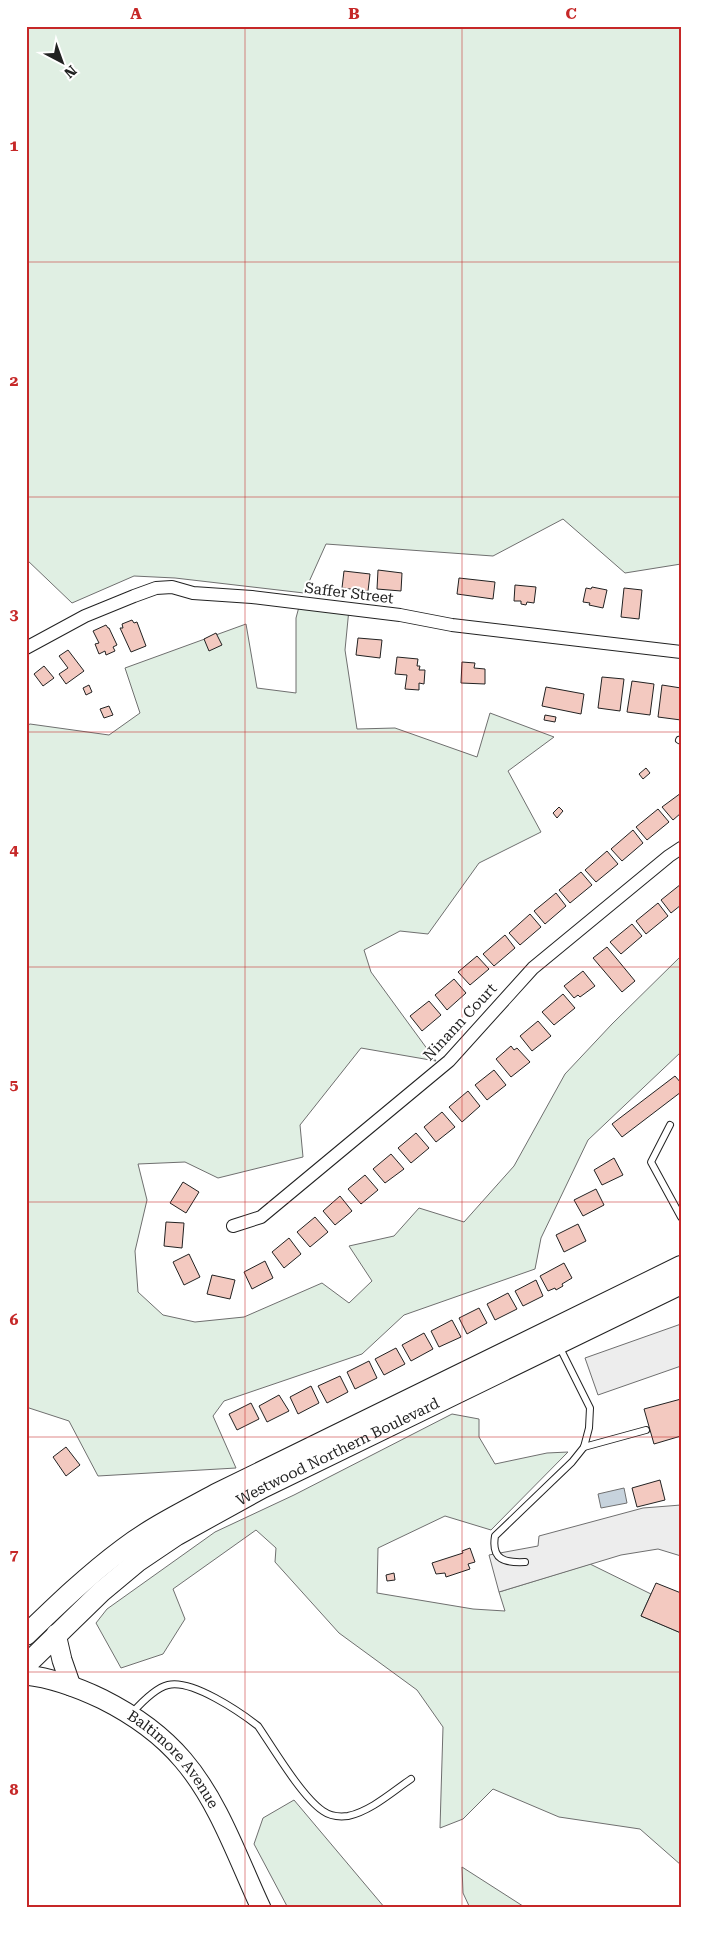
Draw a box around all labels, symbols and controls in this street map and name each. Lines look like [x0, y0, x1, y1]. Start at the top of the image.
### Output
text: A [130, 4, 142, 23]
text: B [348, 4, 360, 23]
text: C [565, 4, 577, 23]
north arrow [38, 38, 88, 88]
text: N [61, 62, 80, 82]
text: 1 [10, 136, 19, 155]
text: 2 [10, 371, 19, 390]
street label: Saffer Street [303, 579, 395, 607]
text: 3 [10, 605, 19, 624]
text: 4 [10, 840, 19, 859]
street label: Ninann Court [420, 979, 501, 1064]
text: 5 [10, 1075, 19, 1094]
text: 6 [10, 1310, 19, 1329]
street label: Westwood Northern Boulevard [233, 1394, 443, 1509]
text: 7 [10, 1545, 19, 1564]
street label: Baltimore Avenue [124, 1707, 223, 1812]
text: 8 [10, 1780, 19, 1799]

